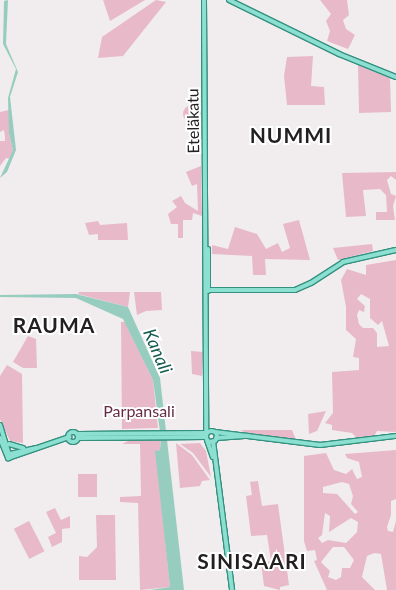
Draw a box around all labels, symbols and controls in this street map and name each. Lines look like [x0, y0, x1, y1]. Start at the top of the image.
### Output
street label: Eteläkatu [183, 88, 203, 154]
district label: NUMMI [249, 122, 333, 148]
district label: RAUMA [12, 312, 96, 338]
water label: Kanali [139, 325, 177, 377]
park label: Parpansali [103, 401, 175, 421]
district label: SINISAARI [196, 548, 308, 574]

